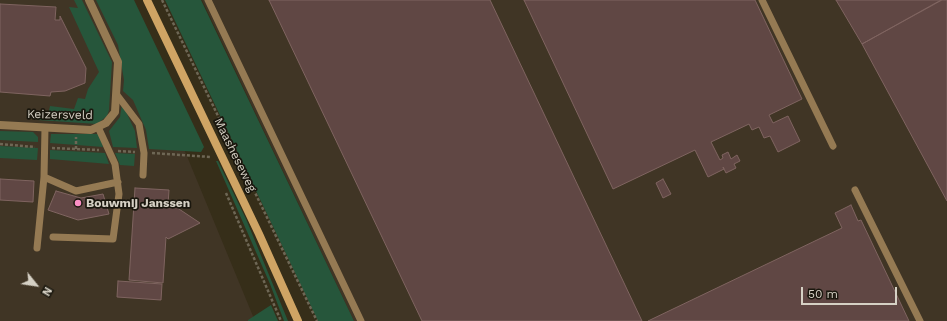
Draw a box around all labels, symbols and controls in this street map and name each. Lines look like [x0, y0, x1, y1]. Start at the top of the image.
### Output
street label: Keizersveld [27, 107, 93, 123]
street label: Maasheseweg [211, 116, 259, 194]
place label: Bouwmij Janssen [86, 196, 190, 210]
marker: Bouwmij Janssen [73, 198, 83, 208]
north arrow [16, 265, 56, 305]
scale bar [803, 279, 899, 305]
text: N [39, 284, 54, 298]
text: 50 m [808, 287, 838, 301]

